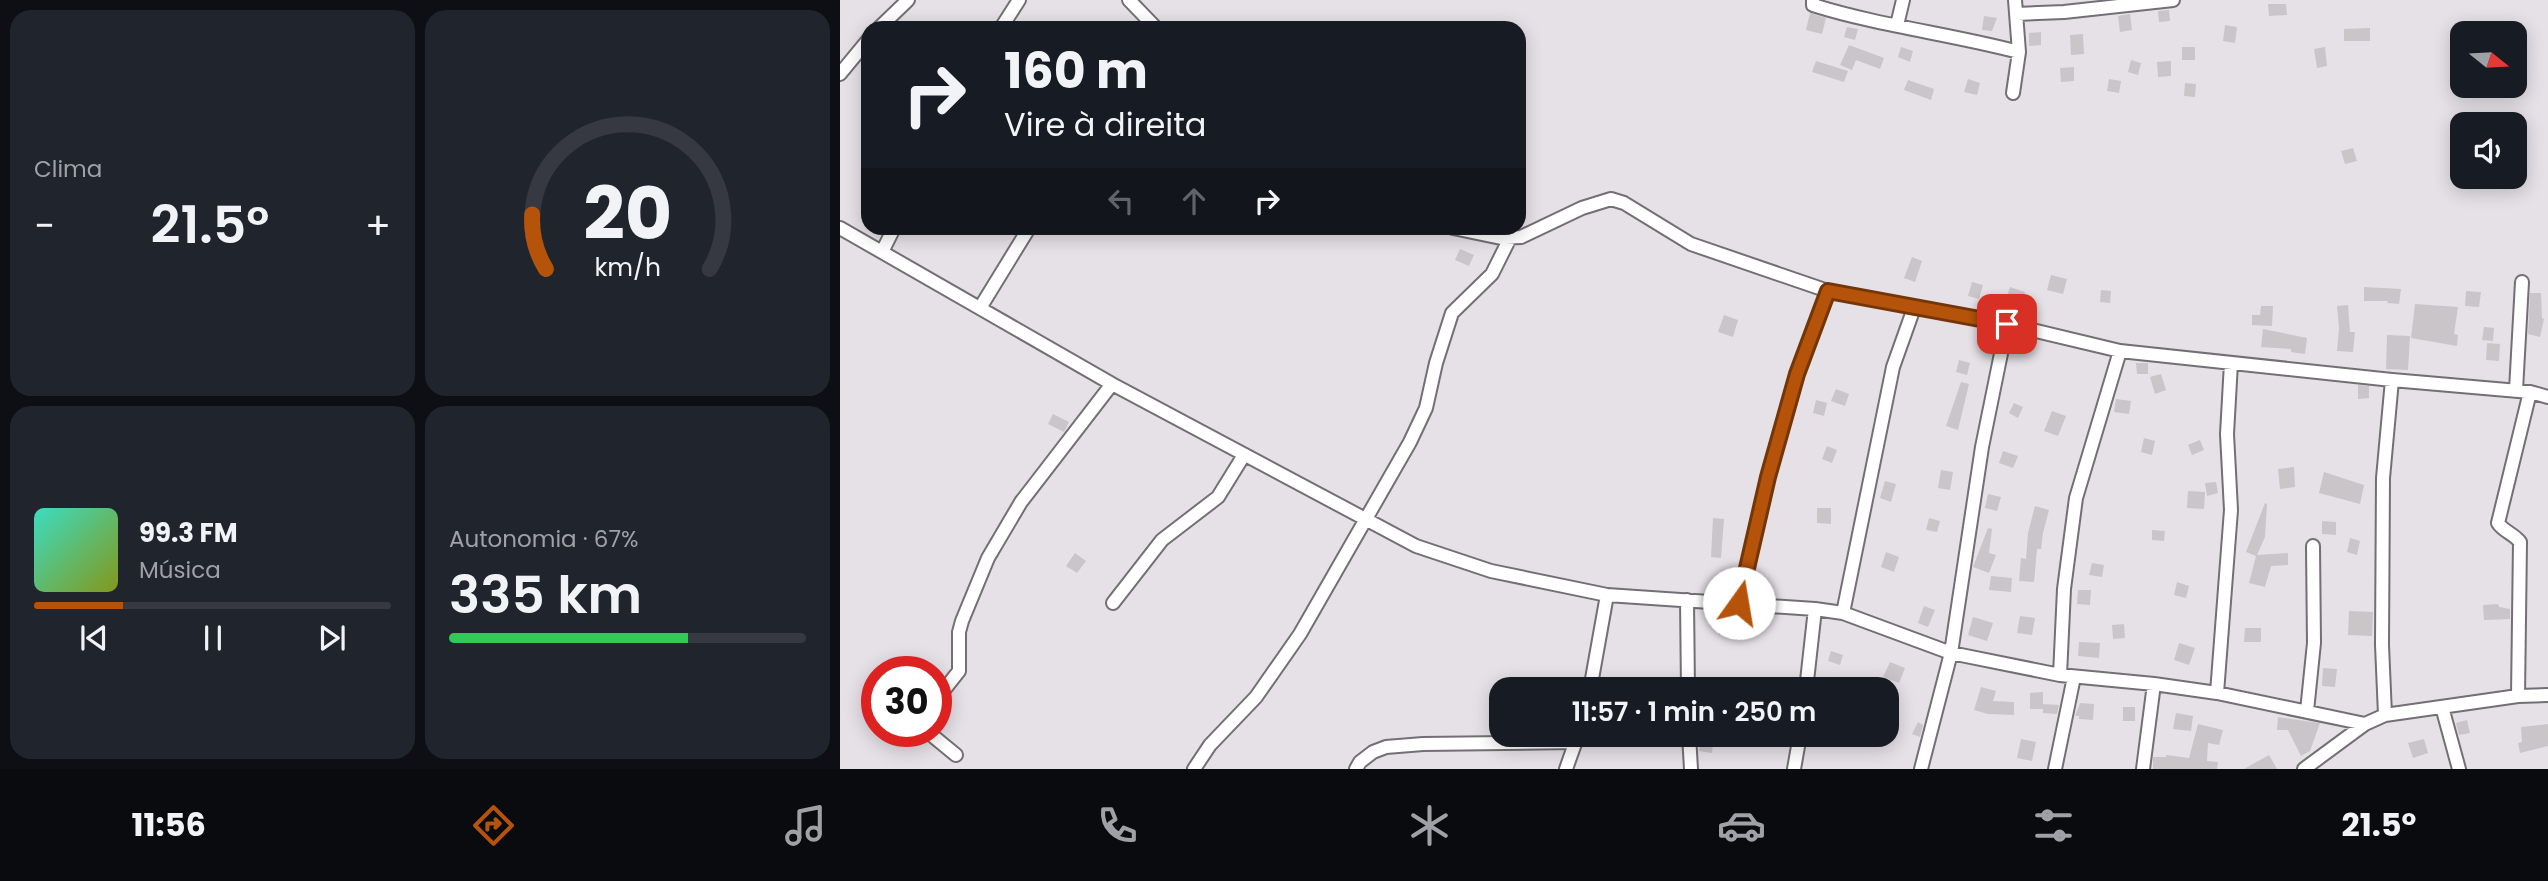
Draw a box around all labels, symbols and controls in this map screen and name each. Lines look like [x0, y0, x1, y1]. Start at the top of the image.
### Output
north arrow [2450, 21, 2527, 98]
map controls [2450, 21, 2527, 189]
text: 160 m [1004, 37, 1148, 105]
icon: right [889, 49, 980, 140]
text: Vire à direita [1004, 102, 1206, 147]
button: sound [2450, 112, 2527, 189]
text: Clima [34, 153, 102, 185]
text: 20 [583, 163, 672, 264]
icon: left [1102, 182, 1140, 220]
icon: ahead [1175, 182, 1213, 220]
icon: right [1248, 182, 1286, 220]
text: 21.5° [151, 188, 269, 261]
text: − [34, 199, 55, 252]
text: + [365, 199, 391, 252]
text: km/h [594, 250, 661, 285]
pin [1977, 294, 2037, 354]
icon: arrive [1988, 305, 2026, 343]
text: 99.3 FM [139, 515, 238, 551]
text: Autonomia · 67% [449, 523, 638, 555]
text: Música [139, 554, 221, 586]
text: 335 km [449, 558, 642, 631]
position arrow [1702, 566, 1776, 640]
icon: previous [75, 619, 113, 657]
icon: pause [194, 619, 232, 657]
icon: next [313, 619, 351, 657]
speed limit sign: 30 [861, 656, 952, 747]
text: 11:57 · 1 min · 250 m [1572, 694, 1816, 730]
icon: directions [469, 801, 518, 850]
icon: music [781, 801, 830, 850]
icon: phone [1093, 801, 1142, 850]
icon: climate [1405, 801, 1454, 850]
icon: car [1717, 801, 1766, 850]
icon: filters [2029, 801, 2078, 850]
text: 11:56 [132, 802, 206, 847]
text: 21.5° [2341, 802, 2416, 847]

